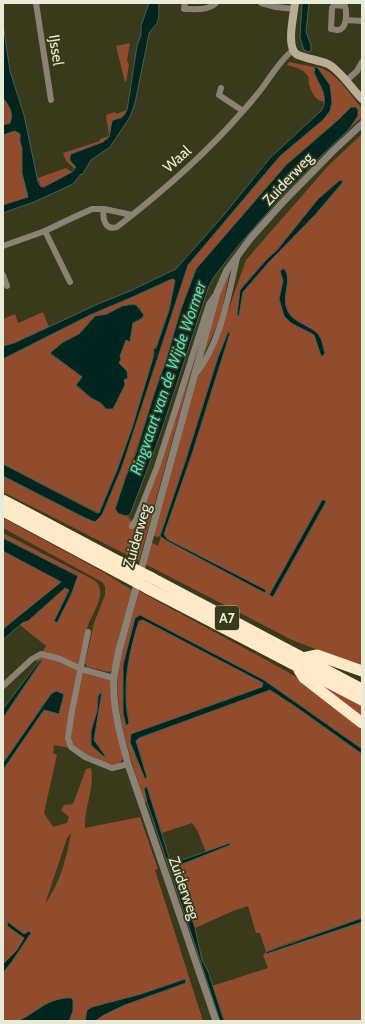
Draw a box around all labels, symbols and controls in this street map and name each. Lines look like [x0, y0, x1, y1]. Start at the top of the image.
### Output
street label: IJssel [45, 33, 67, 67]
street label: Waal [159, 141, 195, 176]
street label: Zuiderweg [259, 149, 317, 209]
water label: Ringvaart van de Wijde Wormer [126, 278, 210, 477]
street label: Zuiderweg [119, 502, 155, 570]
road number: A7 [215, 606, 239, 630]
street label: Zuiderweg [165, 854, 203, 922]

